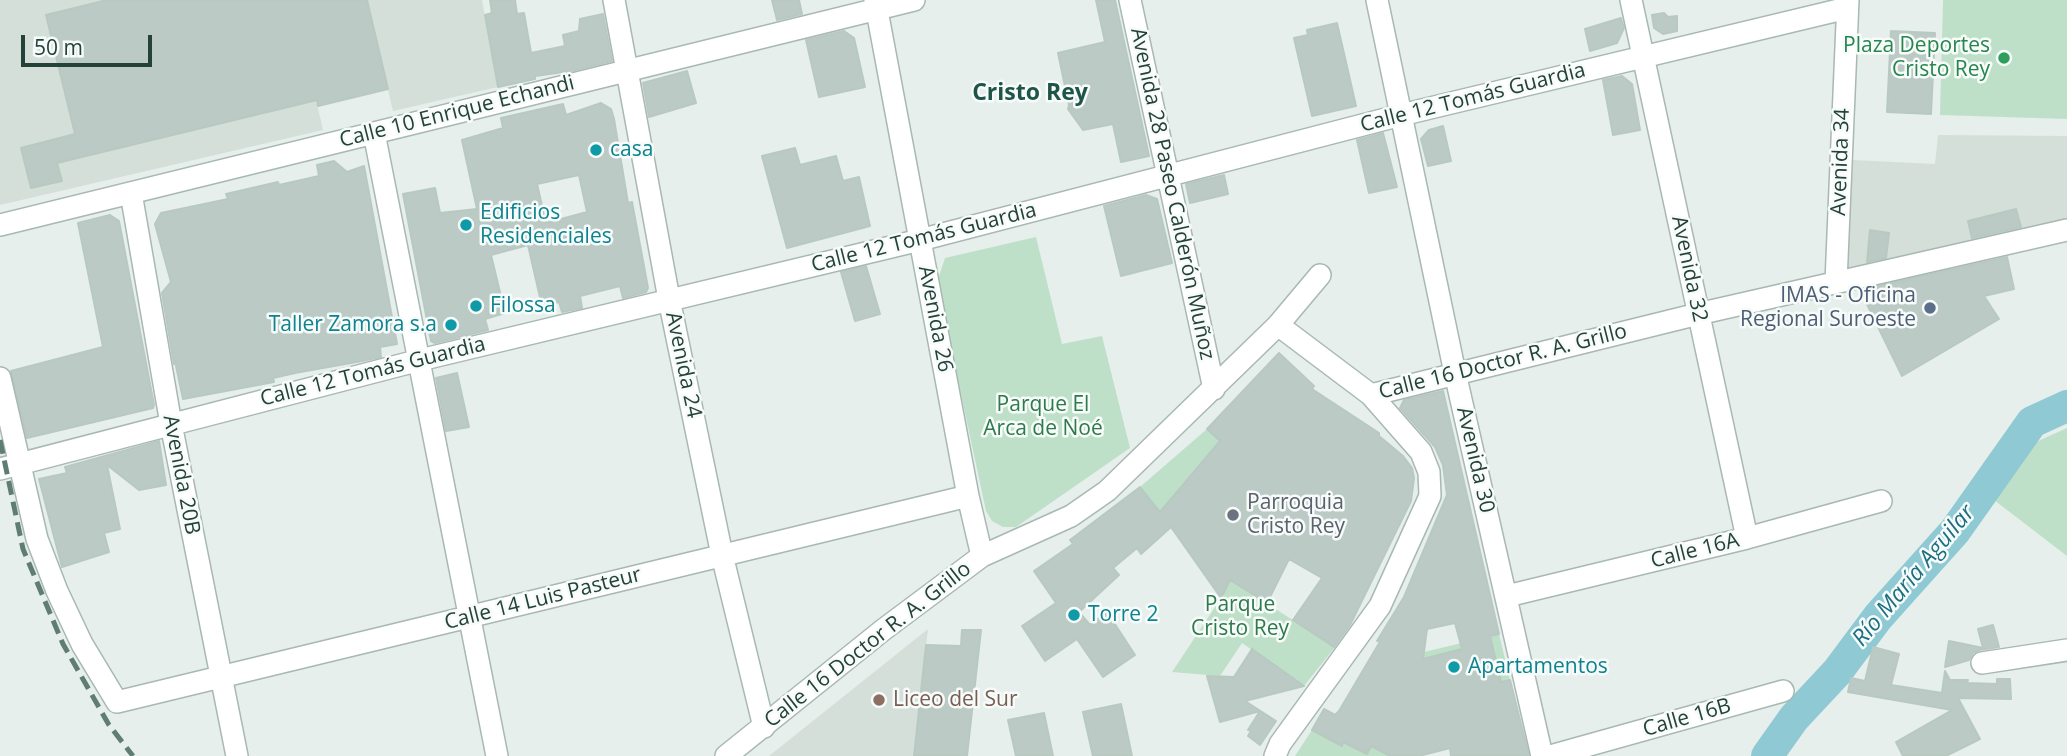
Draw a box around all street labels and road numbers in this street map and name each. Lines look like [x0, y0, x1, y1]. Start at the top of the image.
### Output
street label: Avenida 28 Paseo Calderón Muñoz [1124, 26, 1220, 362]
street label: Calle 12 Tomás Guardia [1358, 58, 1588, 138]
street label: Calle 10 Enrique Echandi [337, 71, 577, 153]
street label: Avenida 34 [1827, 108, 1855, 216]
street label: Calle 12 Tomás Guardia [809, 198, 1039, 278]
street label: Avenida 32 [1665, 214, 1713, 324]
street label: Avenida 26 [912, 264, 958, 374]
street label: Avenida 24 [659, 310, 707, 420]
street label: Calle 16 Doctor R. A. Grillo [1376, 319, 1630, 405]
street label: Calle 12 Tomás Guardia [258, 332, 488, 412]
street label: Avenida 30 [1451, 405, 1499, 515]
street label: Avenida 20B [157, 413, 205, 537]
street label: Calle 16A [1648, 528, 1742, 574]
street label: Calle 16 Doctor R. A. Grillo [760, 557, 976, 733]
street label: Calle 14 Luis Pasteur [442, 562, 644, 636]
street label: Calle 16B [1640, 693, 1734, 743]

